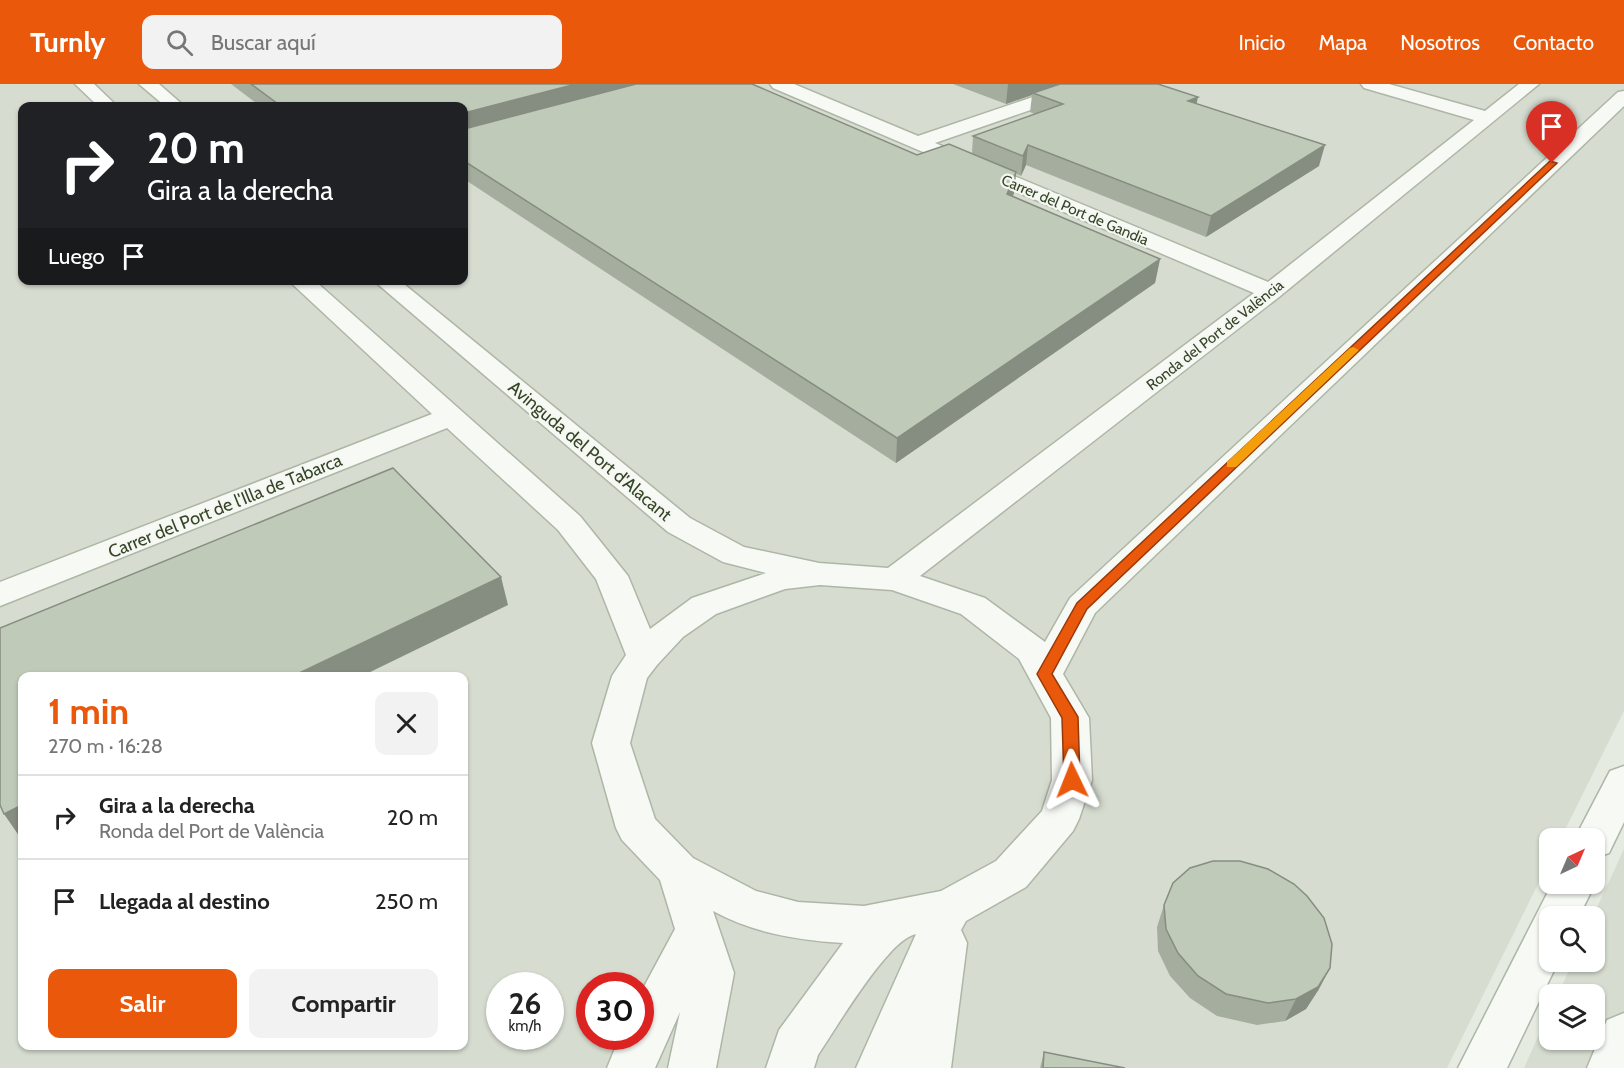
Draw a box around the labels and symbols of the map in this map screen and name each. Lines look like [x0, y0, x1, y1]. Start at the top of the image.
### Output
pin [1526, 101, 1577, 163]
street label: Carrer del Port de Gandia [999, 171, 1152, 249]
street label: Ronda del Port de València [1143, 275, 1288, 394]
street label: Avinguda del Port d'Alacant [504, 376, 676, 526]
street label: Carrer del Port de l'Illa de Tabarca [105, 449, 346, 563]
position arrow [1040, 748, 1104, 812]
north arrow [1539, 828, 1605, 894]
speed limit sign: 30 [576, 972, 654, 1050]

